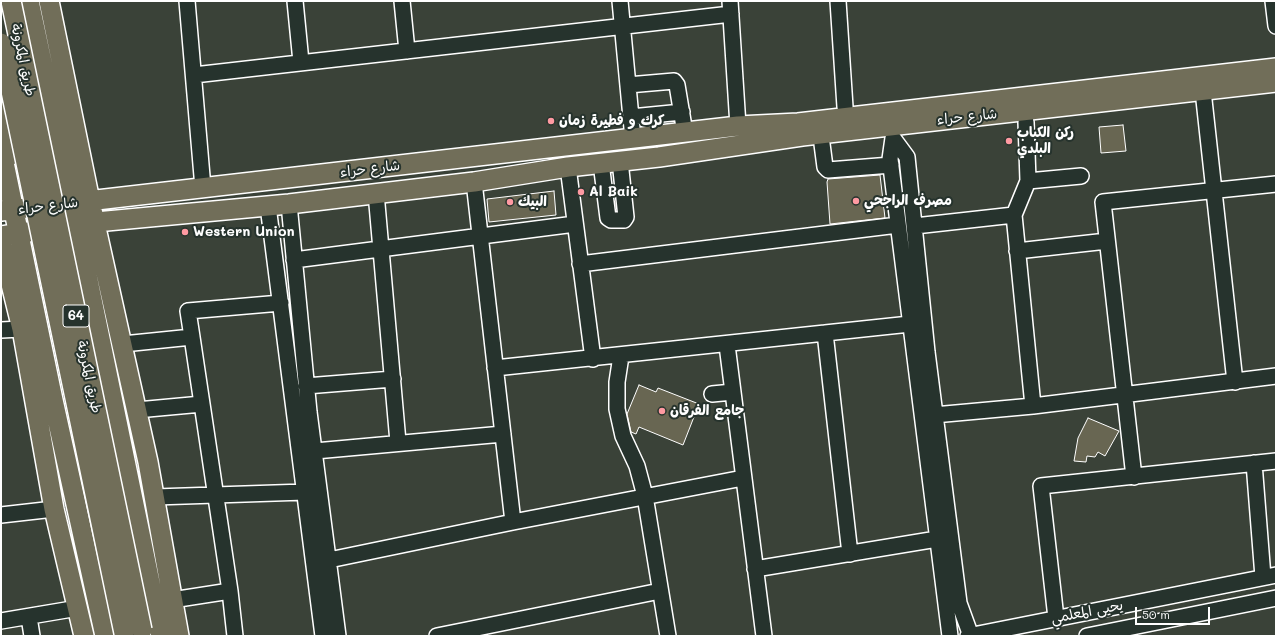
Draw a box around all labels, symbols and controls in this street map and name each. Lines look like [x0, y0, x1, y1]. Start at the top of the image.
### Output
street label: طريق المكرونة [7, 22, 39, 98]
street label: شارع حراء [936, 105, 998, 129]
place label: كرك و فطيرة زمان [559, 113, 664, 129]
marker: كرك و فطيرة زمان [546, 116, 556, 126]
place label: ركن الكباب البلدي [1017, 125, 1074, 158]
marker: ركن الكباب البلدي [1004, 136, 1014, 146]
street label: شارع حراء [339, 157, 401, 181]
place label: Al Baik [589, 184, 638, 200]
marker: Al Baik [576, 187, 586, 197]
place label: مصرف الراجحي [864, 193, 952, 209]
street label: شارع حراء [17, 194, 79, 218]
place label: البيك [518, 194, 547, 210]
marker: مصرف الراجحي [851, 196, 861, 206]
marker: البيك [505, 197, 515, 207]
place label: Western Union [193, 224, 294, 240]
marker: Western Union [180, 227, 190, 237]
road number: 64 [63, 305, 89, 327]
street label: طريق المكرونة [73, 339, 105, 415]
place label: جامع الفرقان [670, 403, 744, 419]
marker: جامع الفرقان [657, 406, 667, 416]
street label: يحيى المعلمي [1050, 597, 1124, 627]
scale bar [1137, 599, 1212, 625]
text: 50 m [1142, 606, 1170, 622]

